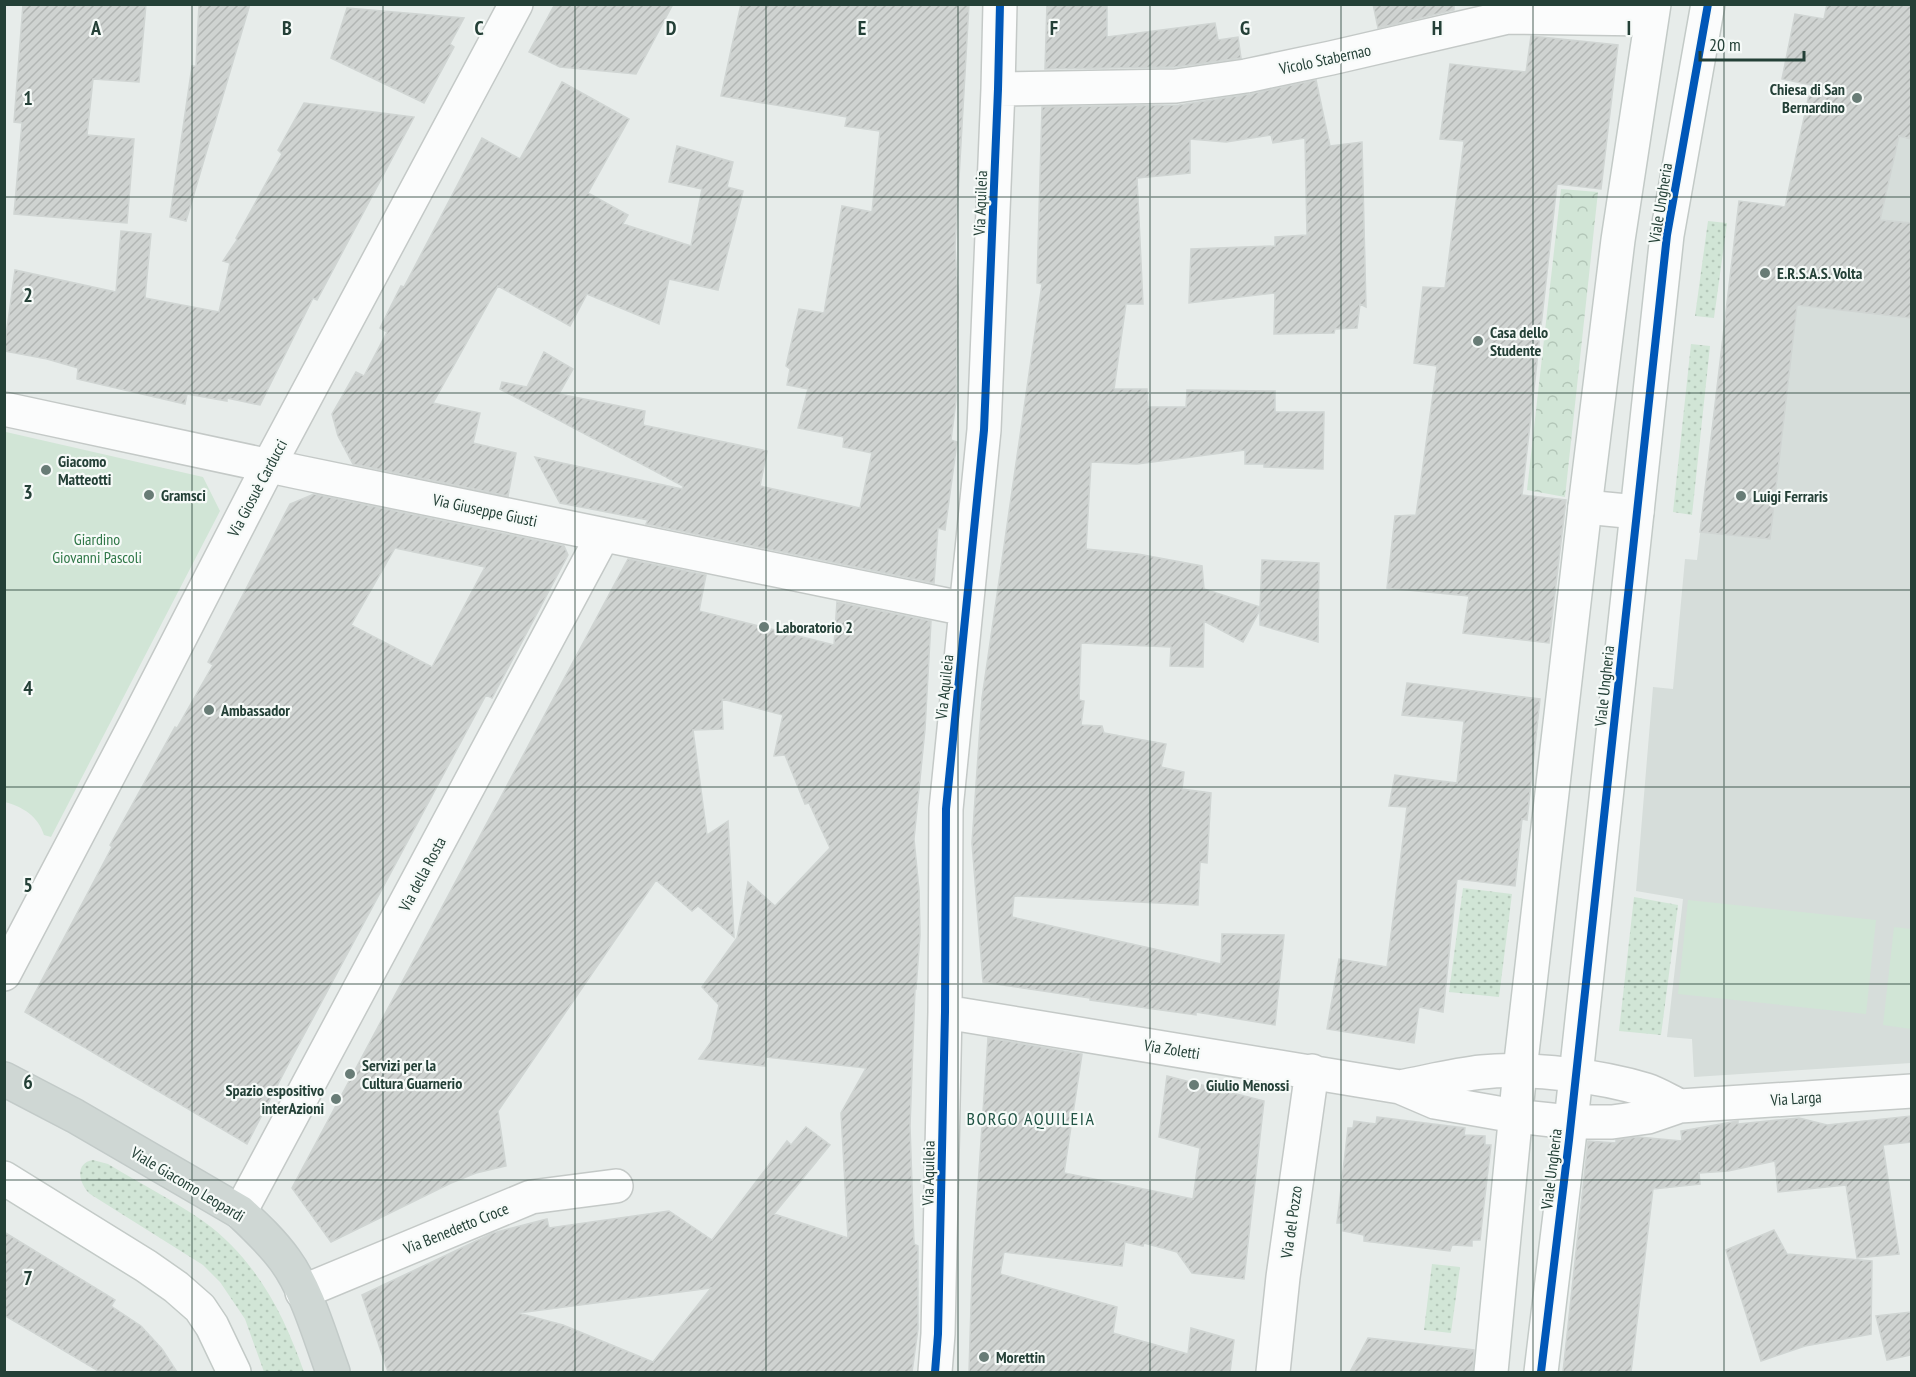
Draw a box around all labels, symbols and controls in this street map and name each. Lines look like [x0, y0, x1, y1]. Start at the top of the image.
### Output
text: A [90, 15, 102, 41]
text: B [282, 15, 292, 41]
text: C [474, 15, 484, 41]
text: D [666, 15, 677, 41]
text: E [858, 15, 866, 41]
text: F [1050, 15, 1058, 41]
text: G [1240, 15, 1250, 41]
text: H [1432, 15, 1442, 41]
text: I [1627, 15, 1631, 41]
scale bar [1700, 24, 1804, 62]
text: 20 m [1709, 33, 1741, 56]
street label: Vicolo Stabernao [1276, 40, 1373, 79]
place label: Chiesa di San Bernardino [1770, 79, 1845, 117]
text: 1 [23, 85, 33, 111]
marker: Chiesa di San Bernardino [1850, 91, 1864, 105]
street label: Viale Ungheria [1644, 161, 1676, 246]
street label: Via Aquileia [969, 170, 991, 237]
place label: E.R.S.A.S. Volta [1777, 263, 1863, 283]
marker: E.R.S.A.S. Volta [1758, 266, 1772, 280]
text: 2 [23, 282, 33, 308]
place label: Casa dello Studente [1490, 322, 1548, 360]
marker: Casa dello Studente [1471, 334, 1485, 348]
street label: Via Giosuè Carducci [222, 436, 291, 541]
place label: Giacomo Matteotti [58, 451, 112, 489]
marker: Giacomo Matteotti [39, 463, 53, 477]
text: 3 [23, 479, 33, 505]
place label: Gramsci [161, 485, 206, 505]
place label: Luigi Ferraris [1753, 486, 1828, 506]
marker: Gramsci [142, 488, 156, 502]
street label: Via Giuseppe Giusti [430, 489, 539, 531]
marker: Luigi Ferraris [1734, 489, 1748, 503]
park label: Giardino Giovanni Pascoli [52, 529, 142, 567]
place label: Laboratorio 2 [776, 617, 853, 637]
marker: Laboratorio 2 [757, 620, 771, 634]
street label: Viale Ungheria [1590, 645, 1618, 728]
street label: Via Aquileia [931, 654, 957, 721]
text: 4 [23, 675, 33, 701]
place label: Ambassador [220, 700, 290, 720]
marker: Ambassador [202, 703, 216, 717]
street label: Via della Rosta [394, 833, 450, 916]
text: 5 [23, 872, 33, 898]
street label: Via Zoletti [1142, 1035, 1201, 1063]
place label: Servizi per la Cultura Guarnerio [362, 1055, 462, 1093]
marker: Servizi per la Cultura Guarnerio [343, 1067, 357, 1081]
text: 6 [23, 1069, 33, 1095]
place label: Giulio Menossi [1206, 1075, 1290, 1095]
marker: Giulio Menossi [1187, 1078, 1201, 1092]
place label: Spazio espositivo interAzioni [226, 1080, 324, 1118]
street label: Via Larga [1769, 1086, 1822, 1110]
marker: Spazio espositivo interAzioni [329, 1092, 343, 1106]
district label: BORGO AQUILEIA [966, 1107, 1096, 1130]
street label: Viale Ungheria [1536, 1127, 1566, 1212]
street label: Via Aquileia [917, 1140, 939, 1207]
street label: Viale Giacomo Leopardi [127, 1142, 249, 1226]
street label: Via del Pozzo [1276, 1184, 1306, 1261]
street label: Via Benedetto Croce [400, 1198, 511, 1259]
text: 7 [23, 1265, 33, 1291]
place label: Morettin [996, 1347, 1045, 1367]
marker: Morettin [977, 1350, 991, 1364]

